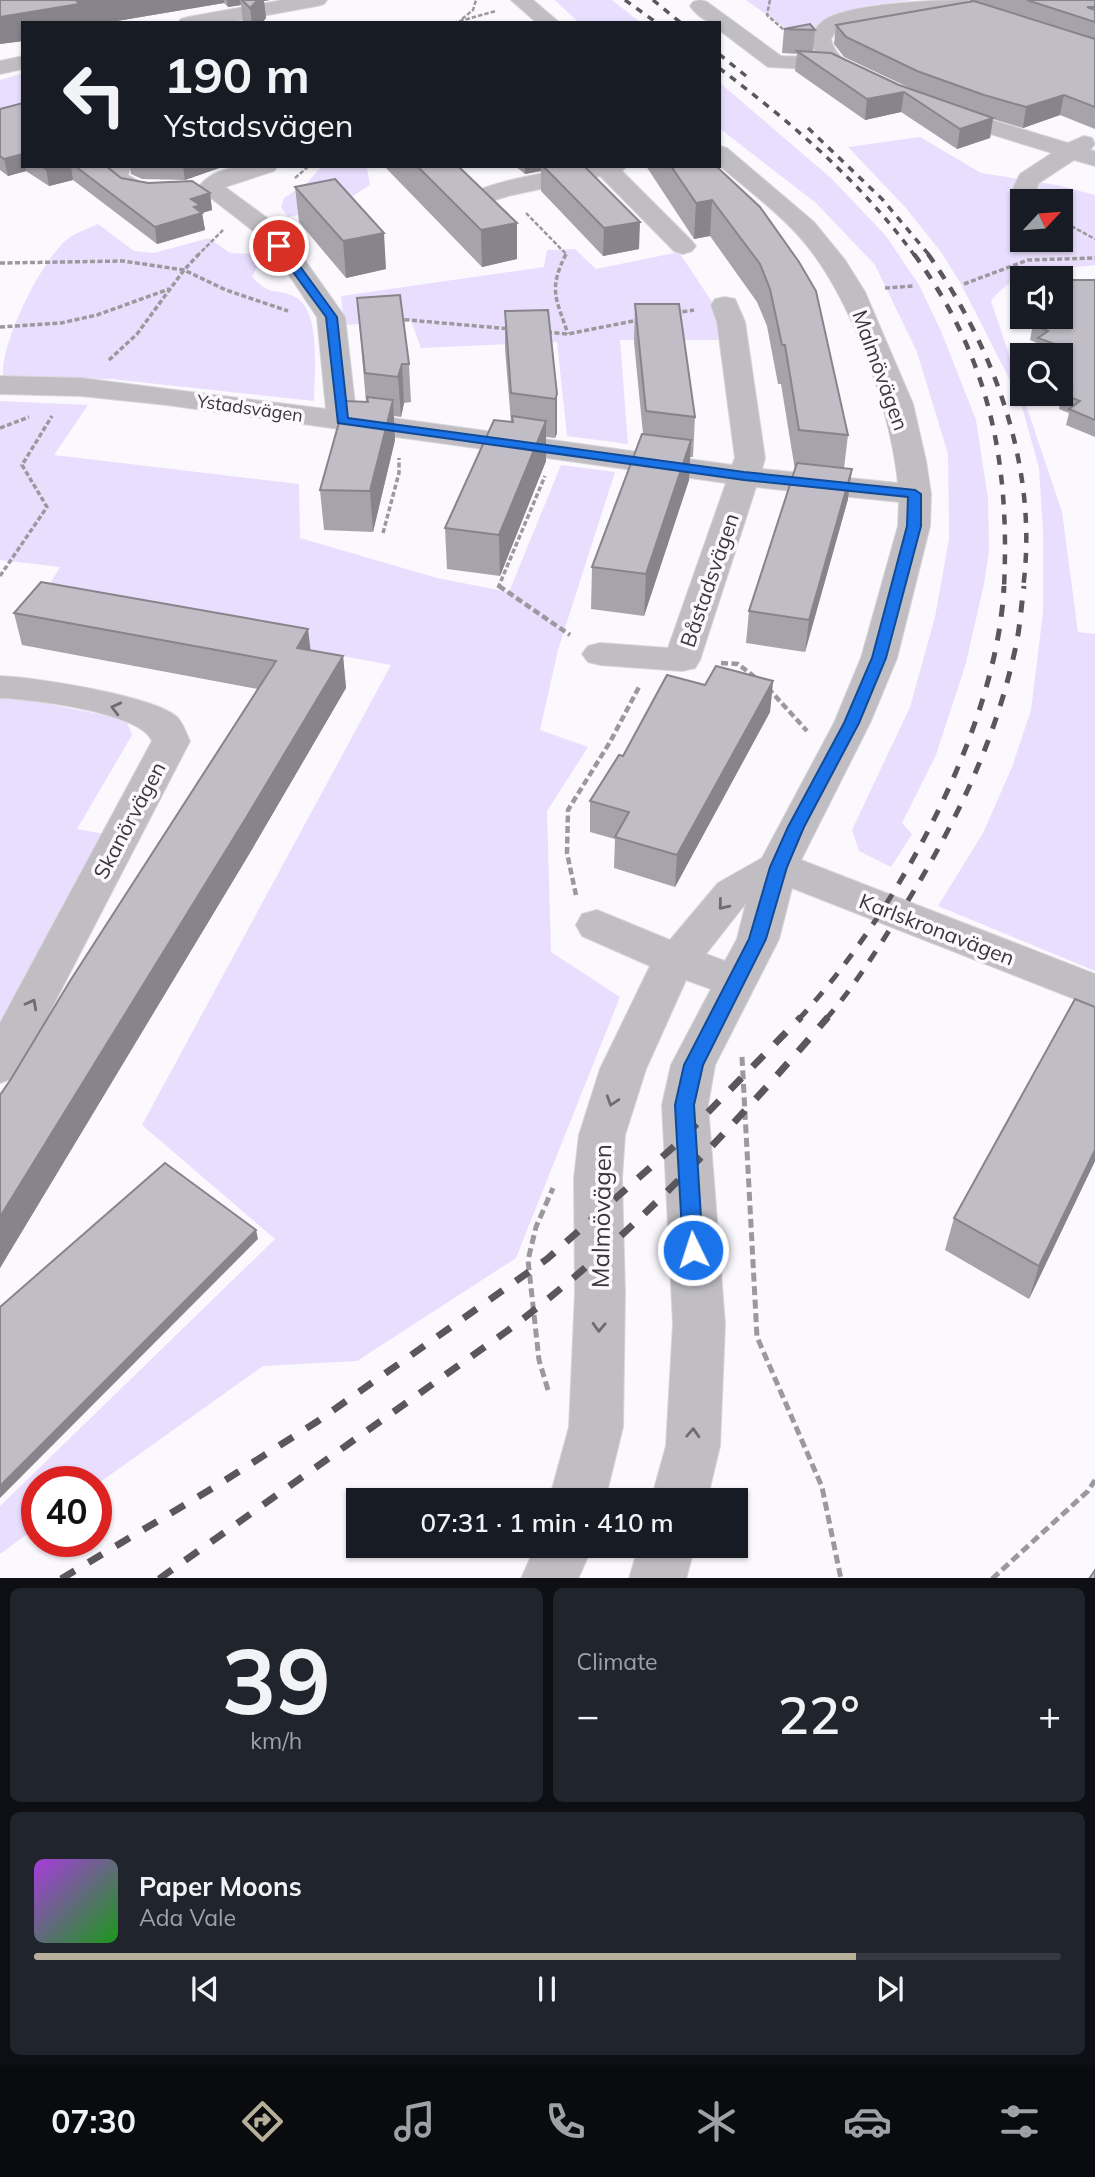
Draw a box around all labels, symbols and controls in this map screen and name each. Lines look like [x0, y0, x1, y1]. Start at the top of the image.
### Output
text: 190 m [164, 44, 310, 105]
icon: left [49, 49, 140, 140]
text: Ystadsvägen [164, 105, 353, 145]
north arrow [1010, 189, 1073, 252]
map controls [1010, 189, 1073, 406]
pin [249, 216, 309, 276]
icon: arrive [260, 227, 298, 265]
button: sound [1010, 266, 1073, 329]
street label: Malmövägen [847, 306, 915, 434]
button: search [1010, 343, 1073, 406]
street label: Ystadsvägen [195, 389, 304, 427]
street label: Båstadsvägen [674, 510, 744, 650]
one-way arrow [110, 702, 122, 716]
street label: Skanörvägen [87, 757, 171, 883]
street label: Karlskronavägen [856, 887, 1018, 971]
one-way arrow [718, 897, 731, 909]
one-way arrow [24, 999, 37, 1012]
one-way arrow [606, 1095, 621, 1107]
street label: Malmövägen [585, 1144, 617, 1288]
position arrow [656, 1213, 730, 1287]
one-way arrow [591, 1322, 607, 1333]
one-way arrow [686, 1427, 701, 1438]
speed limit sign: 40 [21, 1466, 112, 1557]
text: 07:31 · 1 min · 410 m [420, 1506, 674, 1539]
text: 39 [222, 1623, 331, 1737]
text: Climate [577, 1647, 658, 1676]
text: 22° [778, 1682, 860, 1747]
text: − [577, 1691, 599, 1739]
text: + [1038, 1691, 1061, 1739]
text: km/h [250, 1726, 302, 1755]
text: Paper Moons [139, 1870, 302, 1903]
text: Ada Vale [139, 1903, 236, 1932]
icon: previous [186, 1970, 224, 2008]
icon: pause [528, 1970, 566, 2008]
icon: next [871, 1970, 909, 2008]
icon: directions [238, 2097, 287, 2146]
icon: music [390, 2097, 439, 2146]
icon: phone [541, 2097, 590, 2146]
icon: climate [692, 2097, 741, 2146]
icon: car [843, 2097, 892, 2146]
icon: filters [995, 2097, 1044, 2146]
text: 07:30 [51, 2101, 136, 2141]

